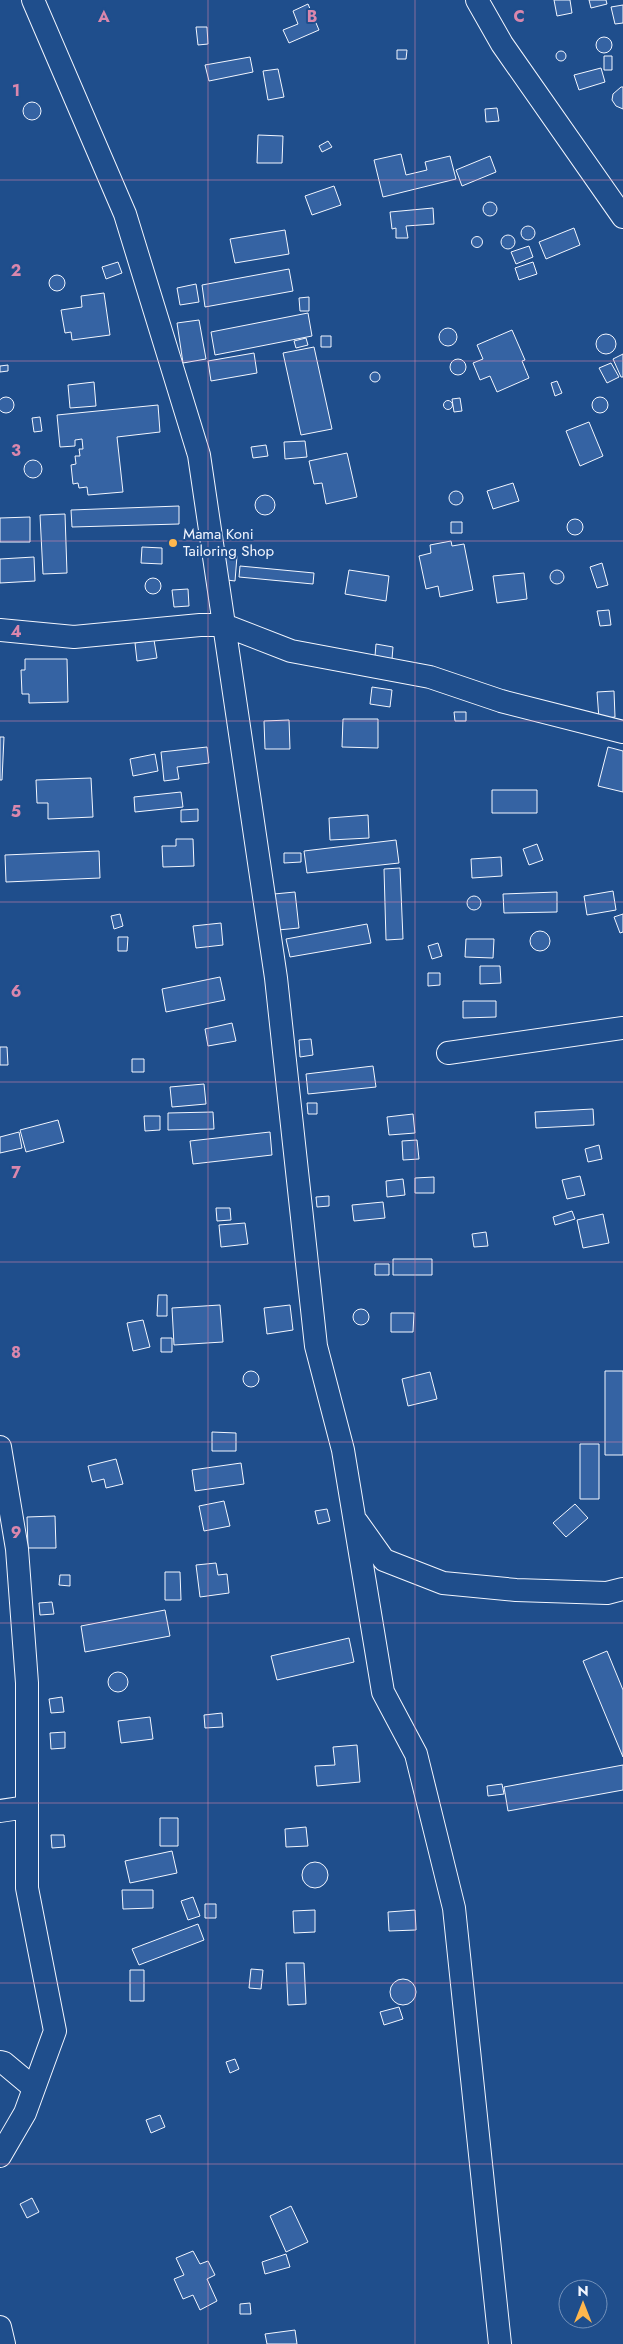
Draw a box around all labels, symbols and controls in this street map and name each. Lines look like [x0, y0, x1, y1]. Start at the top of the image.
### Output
text: A [97, 5, 110, 28]
text: B [307, 5, 317, 28]
text: C [513, 5, 525, 28]
text: 1 [12, 79, 20, 102]
text: 2 [11, 259, 21, 282]
text: 3 [11, 439, 21, 462]
place label: Mama Koni Tailoring Shop [183, 523, 274, 562]
marker: Mama Koni Tailoring Shop [167, 537, 179, 549]
text: 4 [10, 620, 22, 643]
text: 5 [11, 800, 21, 823]
text: 6 [11, 980, 21, 1003]
text: 7 [11, 1161, 21, 1184]
text: 8 [11, 1341, 21, 1364]
text: 9 [11, 1521, 21, 1544]
north arrow [558, 2279, 608, 2329]
text: N [577, 2281, 589, 2301]

